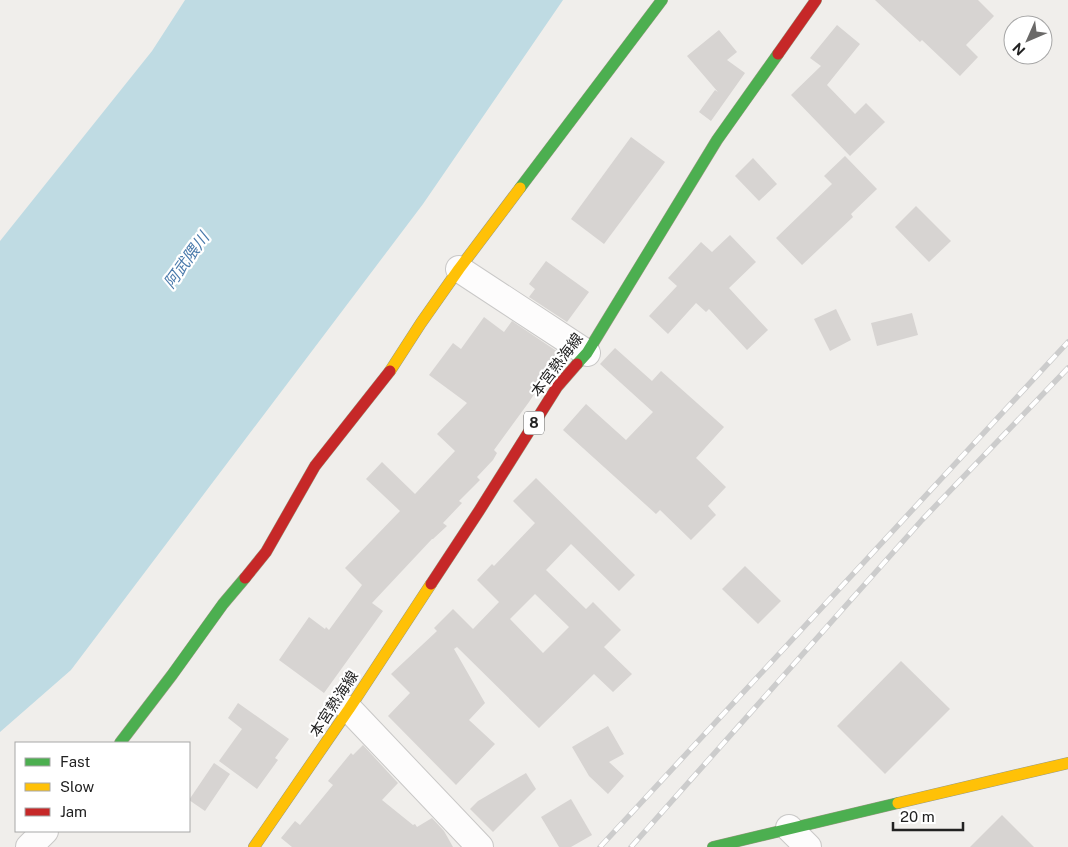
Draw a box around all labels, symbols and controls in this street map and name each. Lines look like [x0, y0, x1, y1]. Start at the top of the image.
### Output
north arrow [1003, 15, 1053, 65]
text: N [1009, 40, 1028, 59]
water label: 阿武隈川 [160, 227, 214, 292]
street label: 本宮熱海線 [527, 330, 586, 400]
road number: 8 [524, 412, 544, 434]
street label: 本宮熱海線 [306, 668, 361, 740]
legend [15, 742, 190, 832]
text: Fast [60, 753, 90, 770]
text: Slow [60, 778, 95, 795]
scale bar [893, 800, 963, 832]
text: Jam [60, 803, 87, 820]
text: 20 m [900, 808, 935, 825]

